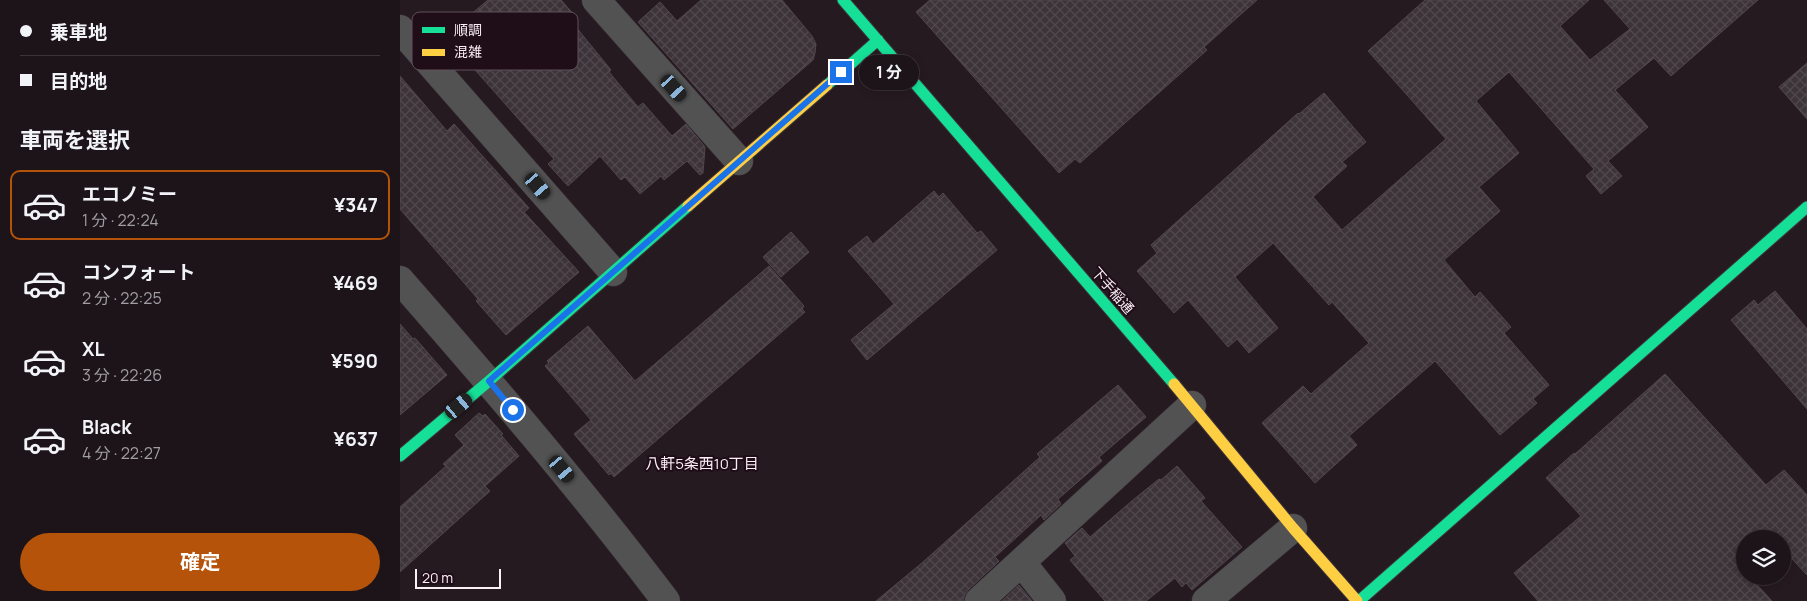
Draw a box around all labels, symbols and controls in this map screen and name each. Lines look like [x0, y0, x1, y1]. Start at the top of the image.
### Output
legend [412, 12, 578, 70]
text: 乗車地 [50, 19, 107, 45]
text: 順調 [454, 20, 482, 39]
text: 混雑 [454, 42, 482, 61]
callout: 1 分 [858, 54, 918, 90]
route end [830, 61, 852, 83]
text: 1 分 [876, 61, 902, 83]
text: 目的地 [50, 68, 107, 94]
car [658, 72, 689, 104]
text: 車両を選択 [20, 125, 130, 155]
car [522, 170, 553, 202]
text: エコノミー [82, 181, 177, 207]
icon: car [22, 183, 67, 228]
text: ¥347 [334, 192, 378, 218]
text: 1 分 · 22:24 [82, 209, 159, 231]
text: コンフォート [82, 259, 195, 285]
icon: car [22, 261, 67, 306]
street label: 下手稲通 [1087, 263, 1139, 317]
text: ¥469 [333, 270, 378, 296]
text: 2 分 · 22:25 [82, 287, 162, 309]
text: XL [82, 336, 105, 362]
icon: car [22, 339, 67, 384]
text: ¥590 [331, 348, 378, 374]
text: 3 分 · 22:26 [82, 364, 162, 386]
car [442, 391, 475, 421]
route start [502, 399, 524, 421]
text: Black [82, 414, 131, 440]
icon: car [22, 417, 67, 462]
text: ¥637 [333, 426, 378, 452]
text: 4 分 · 22:27 [82, 442, 161, 464]
car [546, 453, 577, 485]
district label: 八軒5条西10丁目 [645, 453, 759, 474]
map controls [1736, 530, 1791, 585]
button: layers [1736, 530, 1791, 585]
button: 確定 [20, 533, 380, 591]
scale bar [415, 566, 501, 589]
text: 20 m [422, 568, 453, 587]

